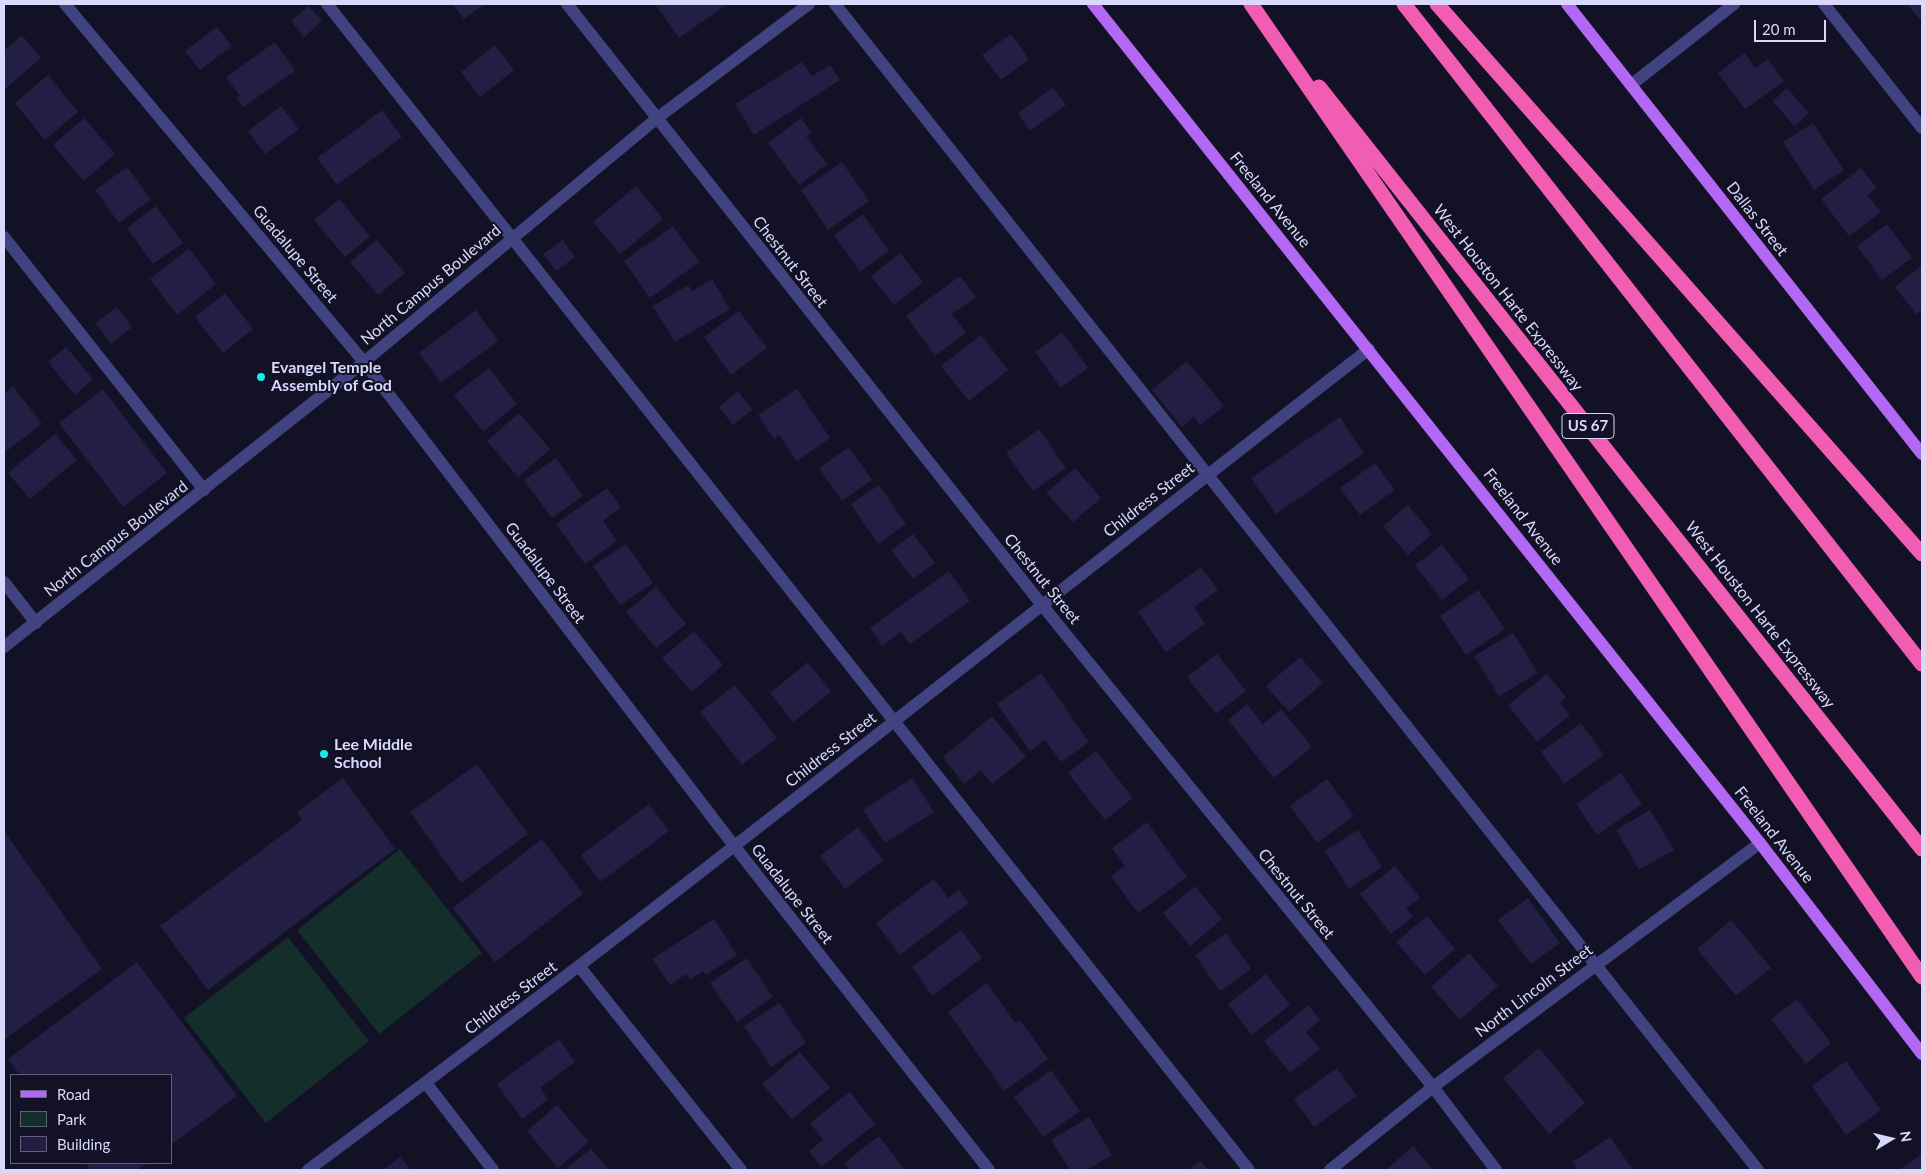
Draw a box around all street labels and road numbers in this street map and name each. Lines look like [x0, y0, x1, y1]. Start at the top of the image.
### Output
street label: Freeland Avenue [1226, 148, 1314, 252]
street label: Dallas Street [1722, 178, 1792, 260]
street label: Guadalupe Street [249, 201, 341, 307]
street label: West Houston Harte Expressway [1429, 201, 1587, 395]
street label: Chestnut Street [748, 213, 832, 311]
street label: North Campus Boulevard [357, 221, 505, 349]
road number: US 67 [1562, 414, 1614, 438]
street label: Childress Street [1100, 459, 1198, 541]
street label: Freeland Avenue [1479, 465, 1567, 569]
street label: North Campus Boulevard [40, 477, 192, 601]
street label: West Houston Harte Expressway [1681, 518, 1839, 712]
street label: Guadalupe Street [501, 519, 589, 627]
street label: Chestnut Street [1000, 530, 1084, 628]
street label: Childress Street [782, 709, 880, 791]
street label: Freeland Avenue [1730, 783, 1818, 887]
street label: Guadalupe Street [747, 840, 837, 948]
street label: Chestnut Street [1254, 845, 1338, 943]
street label: North Lincoln Street [1471, 941, 1597, 1041]
street label: Childress Street [461, 957, 561, 1039]

